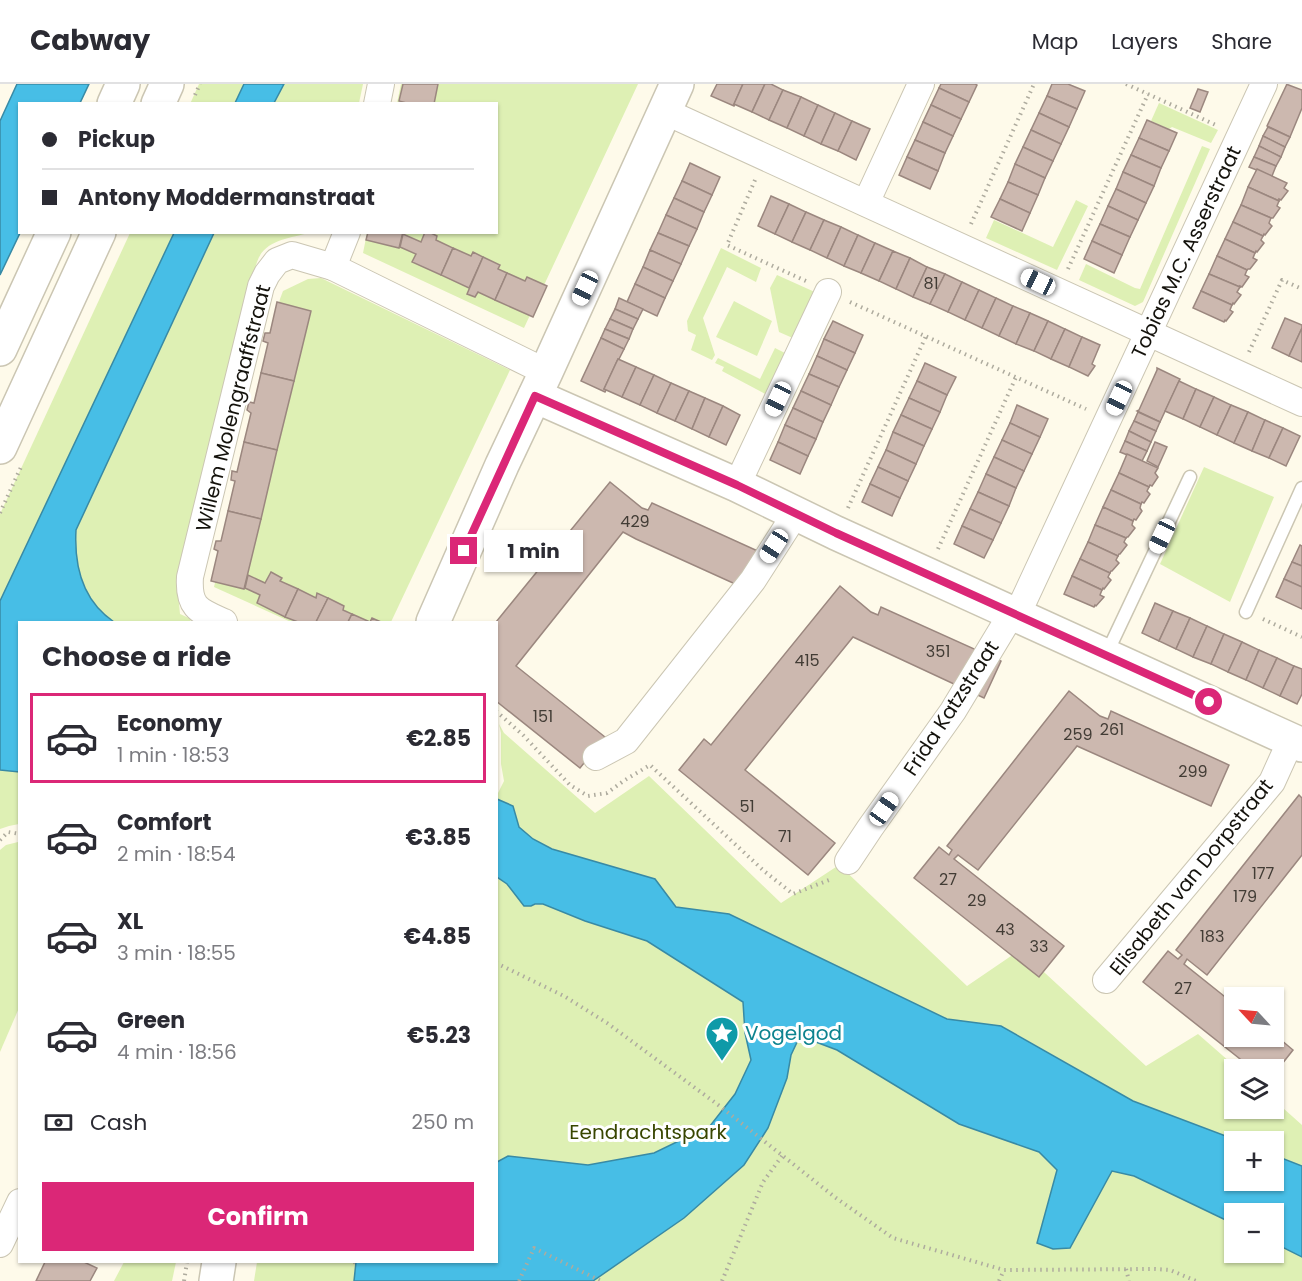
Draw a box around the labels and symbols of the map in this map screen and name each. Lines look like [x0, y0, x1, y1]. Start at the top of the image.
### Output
street label: Tobias M.C. Asserstraat [1124, 141, 1248, 363]
car [1018, 266, 1058, 298]
car [569, 268, 601, 308]
house number: 81 [923, 272, 939, 295]
street label: Willem Molengraaffstraat [189, 282, 277, 534]
car [1103, 378, 1135, 418]
car [762, 379, 794, 419]
house number: 429 [620, 510, 650, 533]
car [1146, 516, 1178, 556]
car [757, 526, 791, 566]
callout: 1 min [485, 530, 584, 572]
route end [450, 537, 477, 564]
street label: Frida Katzstraat [897, 635, 1005, 781]
house number: 351 [926, 640, 950, 663]
house number: 415 [794, 649, 820, 672]
route start [1195, 688, 1222, 715]
house number: 151 [533, 705, 553, 728]
house number: 261 [1100, 718, 1124, 741]
house number: 259 [1063, 723, 1093, 746]
house number: 299 [1178, 760, 1208, 783]
street label: Elisabeth van Dorpstraat [1103, 773, 1279, 981]
car [866, 789, 902, 829]
house number: 51 [739, 795, 755, 818]
house number: 71 [778, 825, 792, 848]
house number: 177 [1252, 862, 1275, 885]
house number: 27 [939, 868, 957, 891]
house number: 179 [1233, 885, 1257, 908]
house number: 29 [967, 889, 987, 912]
house number: 43 [995, 918, 1015, 941]
house number: 183 [1200, 925, 1224, 948]
house number: 33 [1030, 935, 1048, 958]
house number: 27 [1174, 977, 1192, 1000]
north arrow [1224, 987, 1284, 1047]
place icon: Vogelgod [704, 1015, 740, 1062]
place label: Vogelgod [745, 1019, 842, 1047]
park label: Eendrachtspark [569, 1118, 727, 1146]

